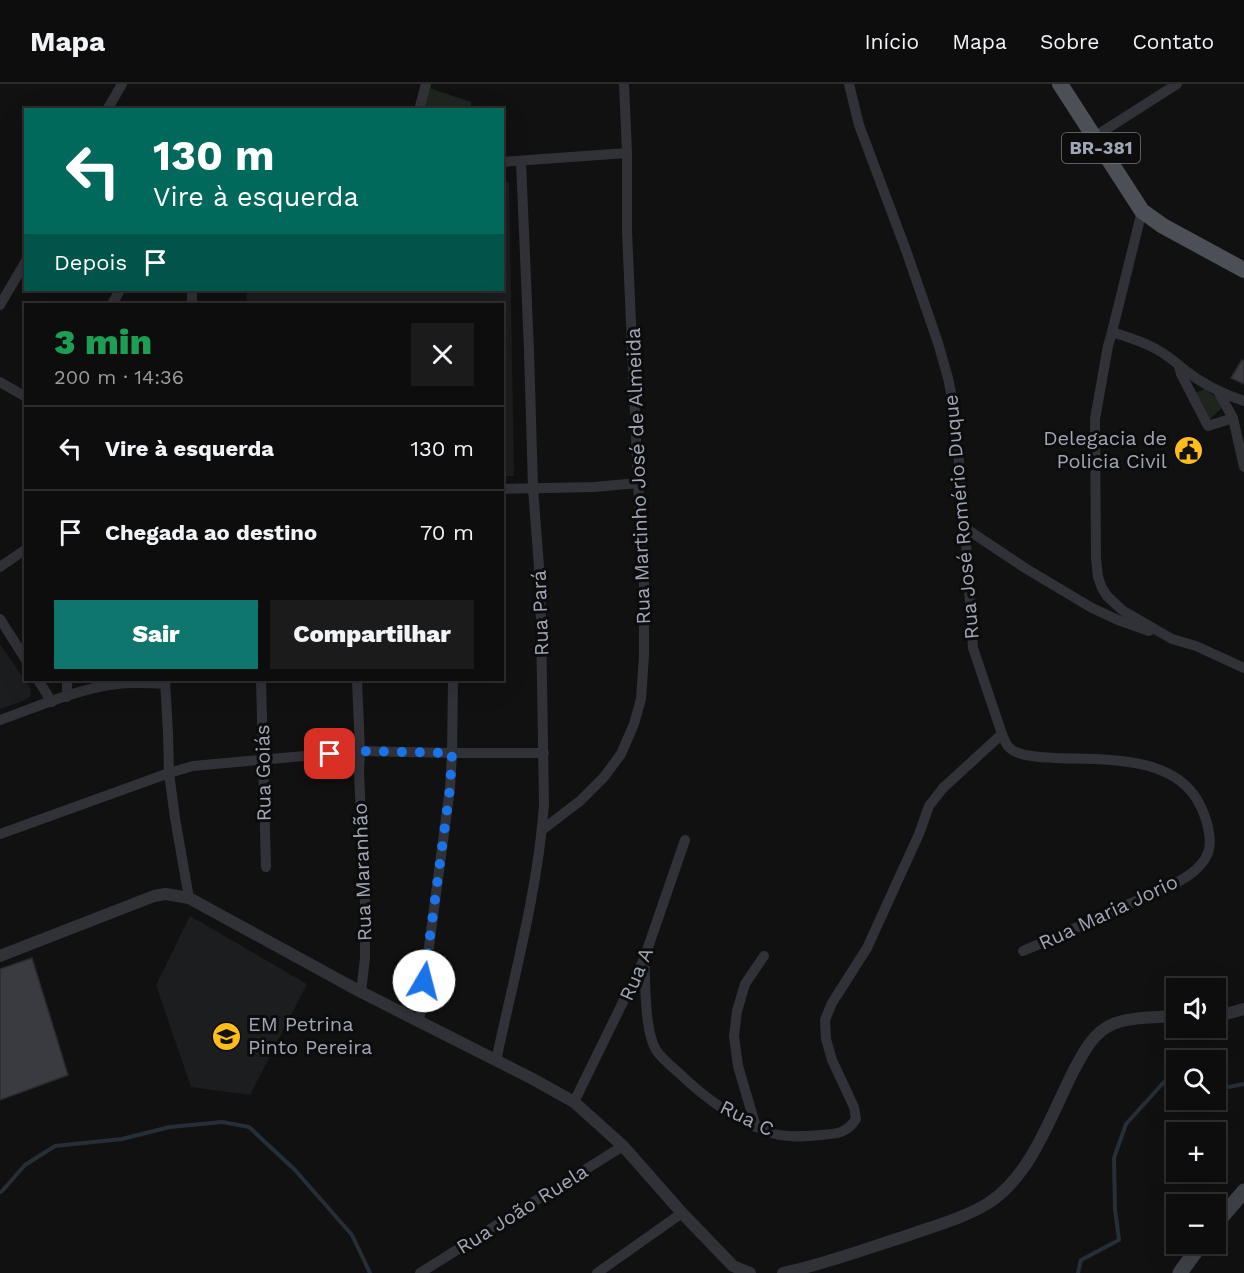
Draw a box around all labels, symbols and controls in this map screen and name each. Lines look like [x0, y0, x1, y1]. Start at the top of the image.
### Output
text: Mapa [30, 25, 105, 58]
text: Início [864, 29, 919, 54]
text: Mapa [952, 29, 1007, 54]
text: Sobre [1040, 29, 1099, 54]
text: Contato [1132, 29, 1214, 54]
text: 130 m [153, 131, 275, 180]
icon: left [54, 132, 132, 210]
road number: BR-381 [1062, 133, 1140, 163]
text: Vire à esquerda [153, 181, 359, 213]
icon: arrive [139, 246, 172, 279]
text: Depois [54, 250, 127, 275]
text: 3 min [54, 321, 152, 363]
button: close [411, 323, 474, 386]
street label: Rua Martinho José de Almeida [621, 327, 655, 625]
text: 200 m · 14:36 [54, 365, 184, 389]
street label: Rua José Romério Duque [938, 394, 984, 640]
place label: Delegacia de Policia Civil [1043, 426, 1167, 473]
icon: left [54, 432, 87, 465]
public building icon: Delegacia de Policia Civil [1172, 434, 1204, 466]
text: Vire à esquerda [105, 436, 274, 461]
text: 130 m [410, 436, 474, 461]
icon: arrive [54, 516, 87, 549]
text: Chegada ao destino [105, 520, 317, 545]
text: 70 m [420, 520, 474, 545]
street label: Rua Pará [527, 570, 553, 656]
button: Sair [54, 600, 258, 669]
button: Compartilhar [270, 600, 474, 669]
street label: Rua Goiás [250, 724, 276, 822]
pin [304, 728, 355, 779]
icon: arrive [313, 737, 346, 770]
street label: Rua Maranhão [348, 802, 376, 942]
street label: Rua Maria Jorio [1035, 869, 1181, 955]
street label: Rua A [614, 944, 658, 1004]
position arrow [392, 949, 456, 1013]
map controls [1166, 978, 1226, 1254]
button: sound [1166, 978, 1226, 1038]
place label: EM Petrina Pinto Pereira [248, 1012, 372, 1059]
school or university icon: EM Petrina Pinto Pereira [211, 1020, 243, 1052]
button: search [1166, 1050, 1226, 1110]
street label: Rua C [716, 1095, 778, 1141]
button: + [1166, 1122, 1226, 1182]
street label: Rua João Ruela [452, 1159, 592, 1259]
button: − [1166, 1194, 1226, 1254]

